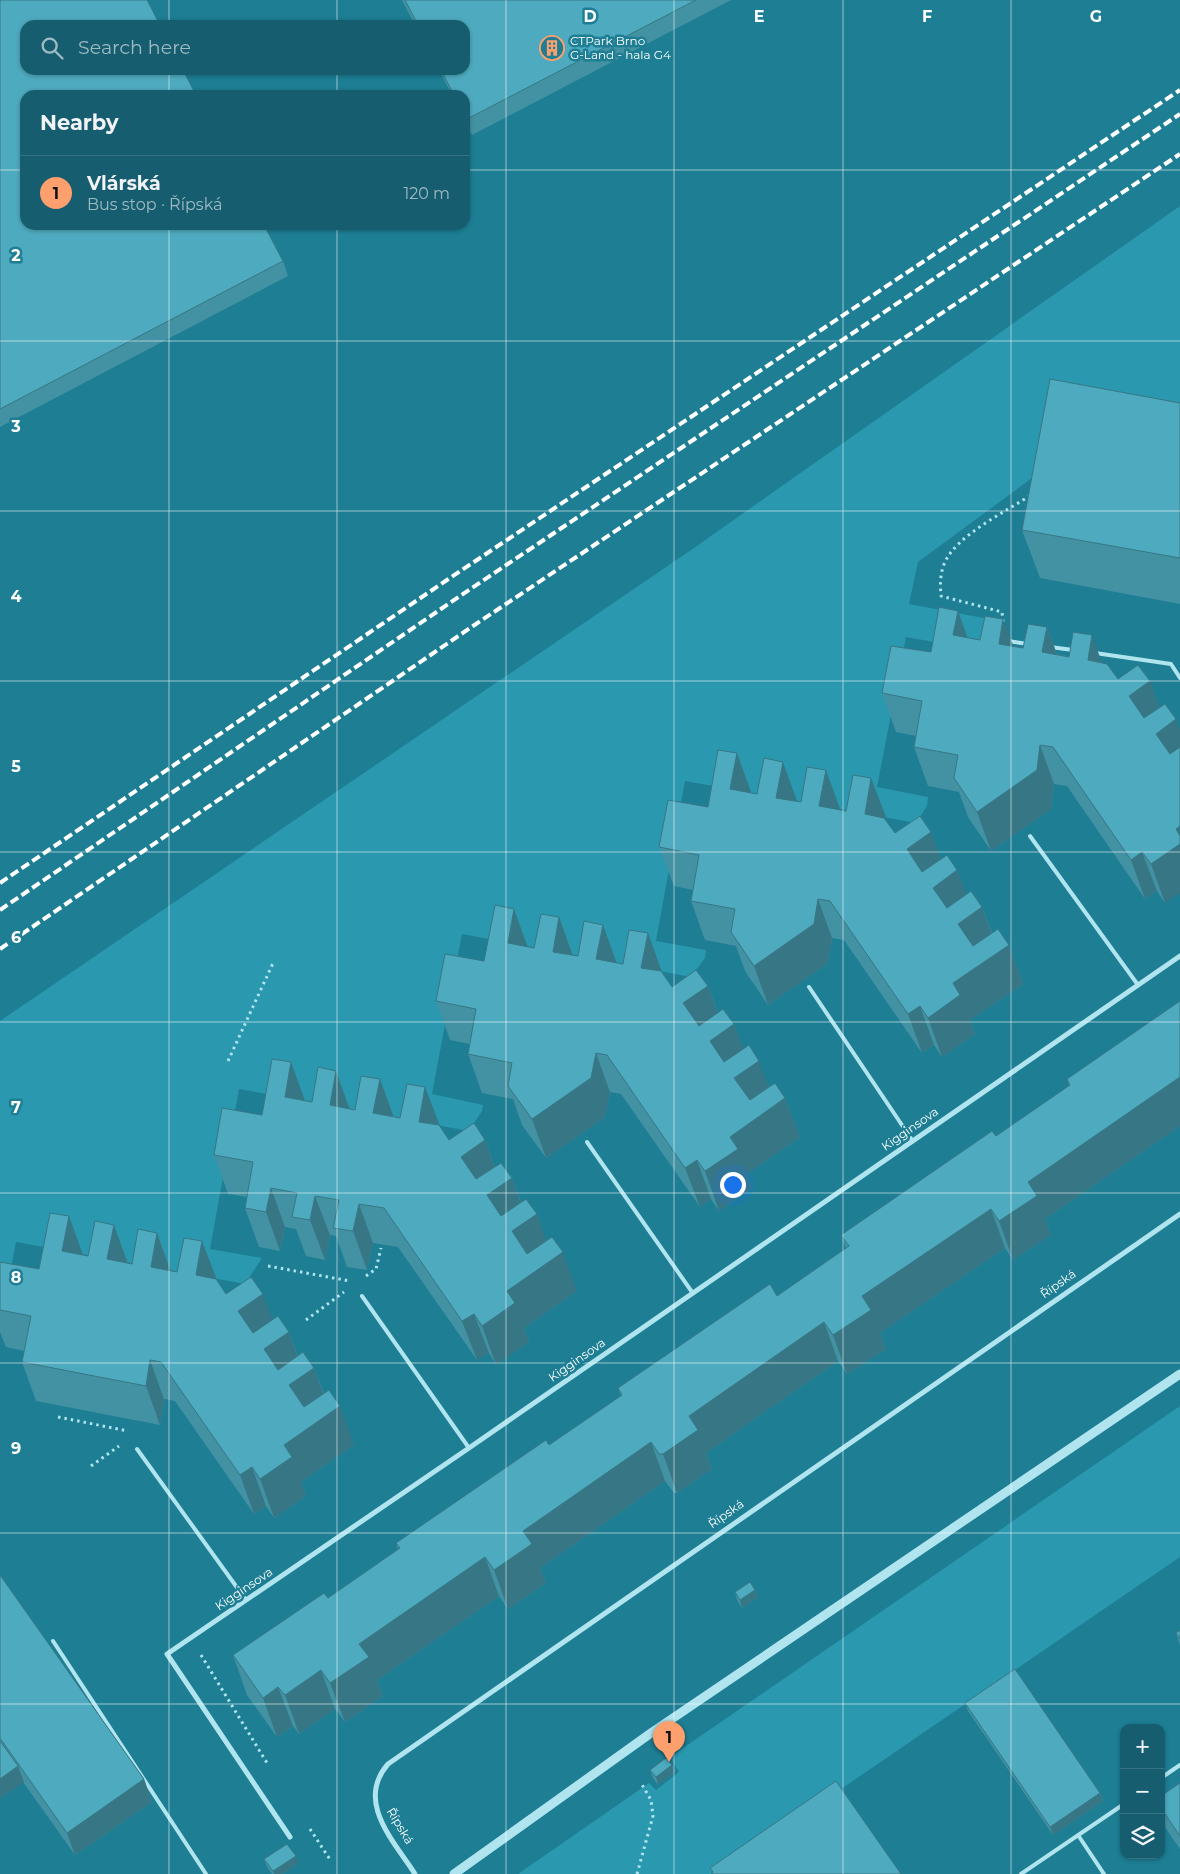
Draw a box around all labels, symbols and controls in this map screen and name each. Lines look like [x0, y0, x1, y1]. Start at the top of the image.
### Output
text: D [583, 7, 597, 26]
text: E [754, 7, 764, 26]
text: F [922, 7, 932, 26]
text: G [1090, 7, 1102, 26]
search box [20, 20, 470, 75]
place label: CTPark Brno G-Land - hala G4 [570, 33, 671, 62]
icon: search [38, 34, 66, 62]
building icon: CTPark Brno G-Land - hala G4 [539, 35, 565, 61]
text: Search here [78, 36, 191, 59]
text: Nearby [40, 110, 119, 135]
text: Vlárská [87, 172, 161, 195]
text: 1 [53, 184, 59, 203]
text: 120 m [403, 184, 450, 203]
text: Bus stop · Řípská [87, 195, 223, 214]
text: 2 [11, 246, 21, 265]
text: 3 [10, 417, 21, 436]
text: 4 [10, 587, 22, 606]
text: 5 [11, 757, 21, 776]
text: 6 [11, 928, 21, 947]
text: 7 [11, 1098, 21, 1117]
street label: Kigginsova [878, 1103, 941, 1154]
your location [720, 1172, 746, 1198]
street label: Řípská [1037, 1266, 1078, 1301]
text: 8 [11, 1268, 21, 1287]
street label: Kigginsova [545, 1334, 608, 1385]
text: 9 [11, 1439, 21, 1458]
street label: Řípská [705, 1496, 746, 1531]
street label: Kigginsova [212, 1564, 275, 1613]
pin: 1 [653, 1721, 685, 1762]
map controls [1120, 1724, 1165, 1859]
button: + [1120, 1724, 1165, 1769]
button: − [1120, 1769, 1165, 1814]
street label: Řípská [384, 1805, 417, 1847]
button: layers [1120, 1814, 1165, 1859]

